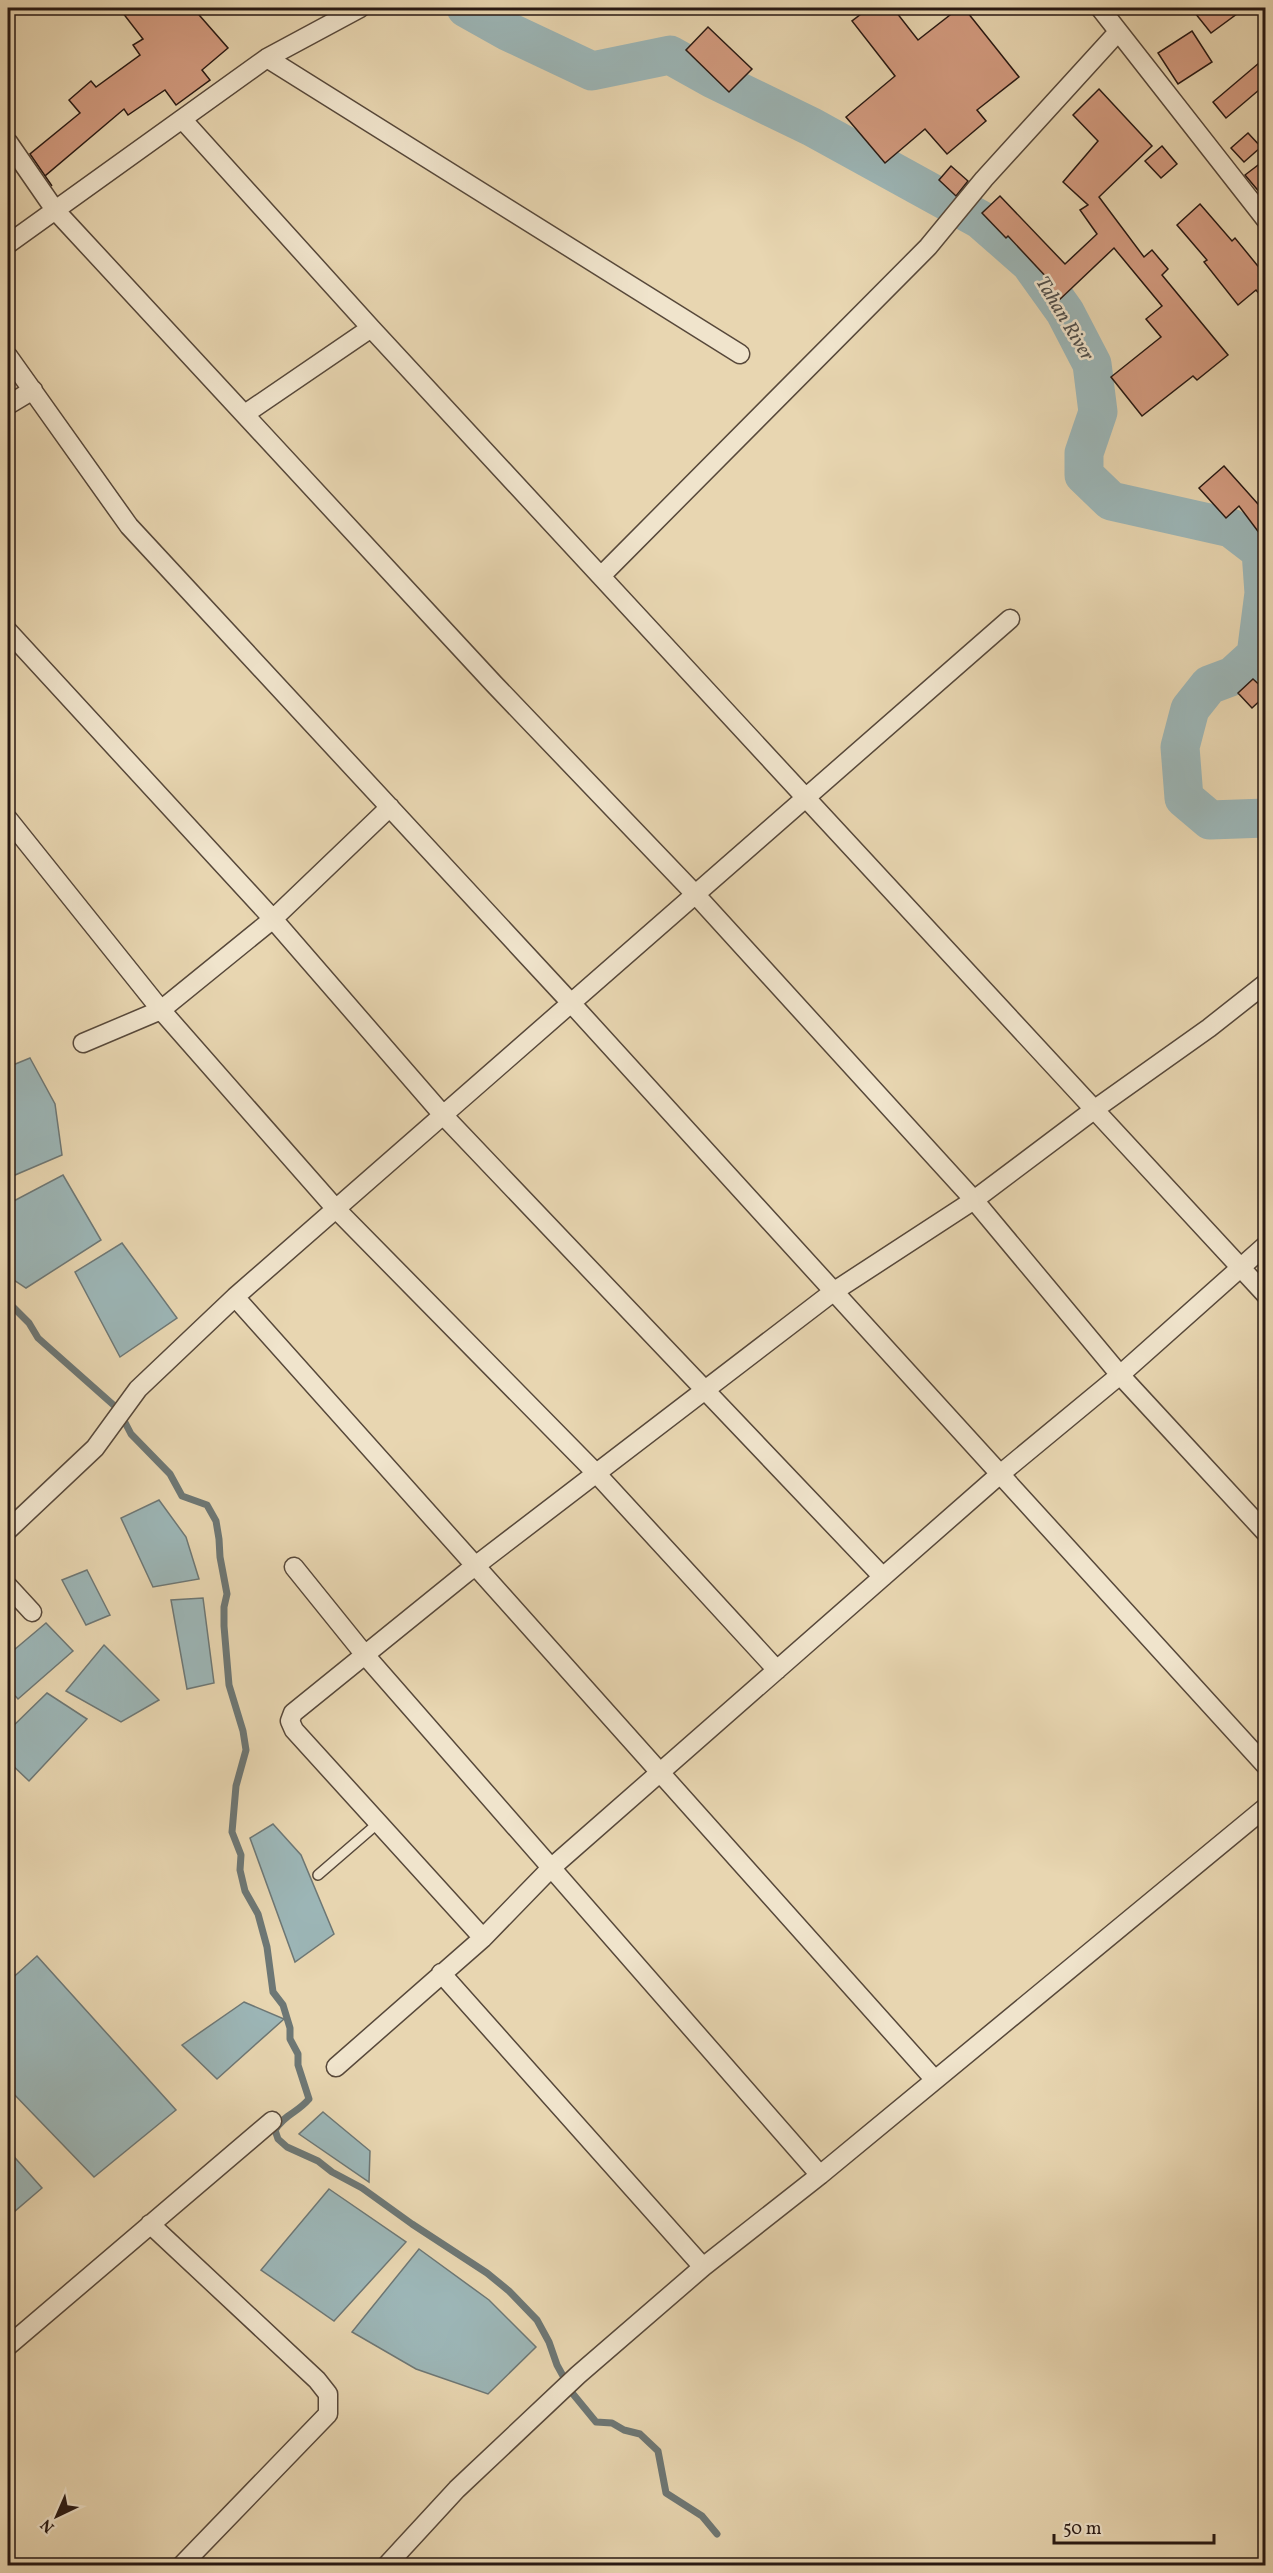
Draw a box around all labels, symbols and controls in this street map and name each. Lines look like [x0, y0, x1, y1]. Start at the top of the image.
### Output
water label: Tahan River [1028, 271, 1101, 367]
north arrow [27, 2486, 87, 2546]
scale bar [1054, 2507, 1214, 2545]
text: N [36, 2513, 60, 2537]
text: 50 m [1063, 2517, 1102, 2542]

